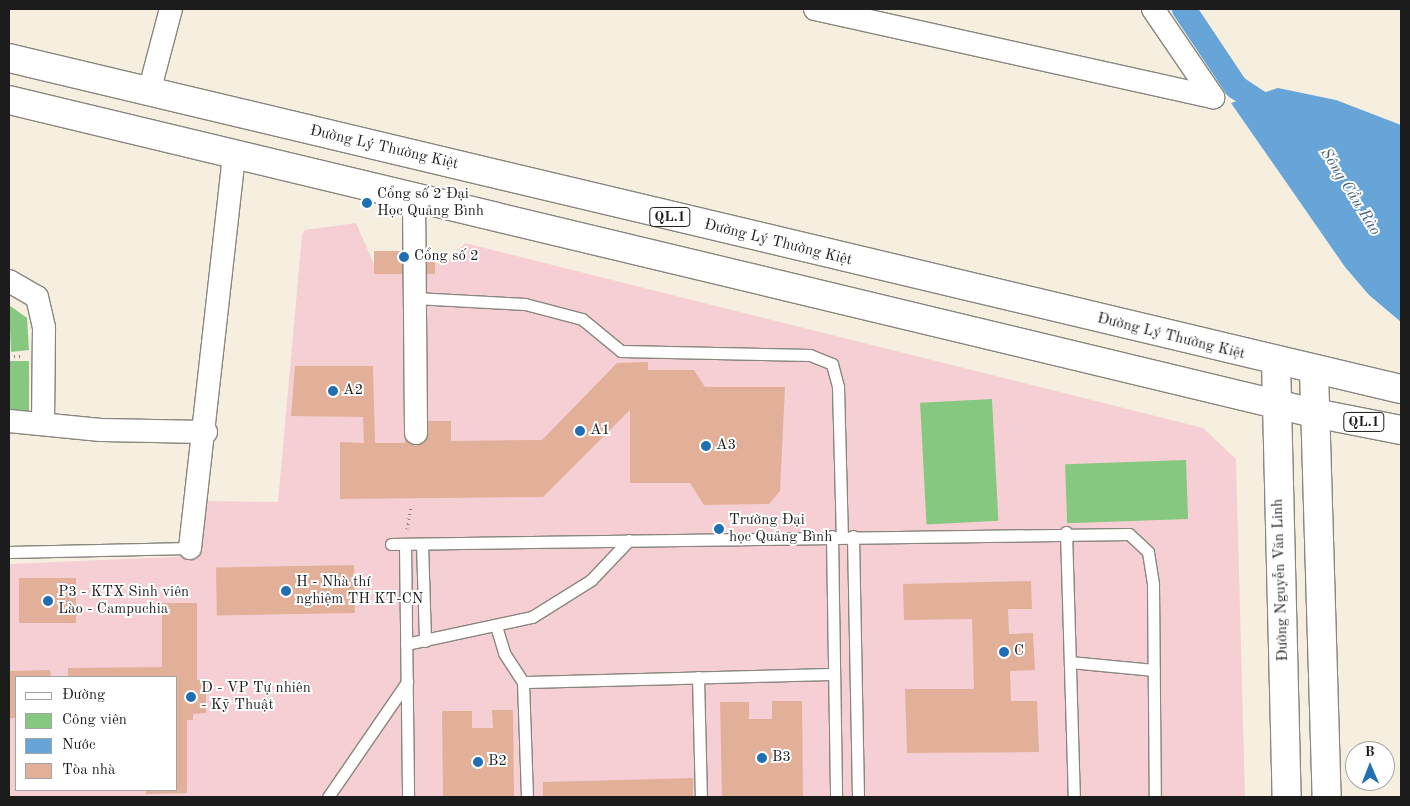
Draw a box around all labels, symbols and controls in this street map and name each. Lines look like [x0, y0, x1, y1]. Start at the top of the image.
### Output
street label: Đường Lý Thường Kiệt [308, 122, 460, 174]
water label: Sông Cầu Rào [1316, 145, 1384, 239]
place label: Cổng số 2 Đại Học Quảng Bình [377, 185, 484, 220]
marker: Cổng số 2 Đại Học Quảng Bình [361, 197, 373, 209]
road number: QL.1 [649, 206, 691, 228]
street label: Đường Lý Thường Kiệt [702, 216, 854, 270]
place label: Cổng số 2 [414, 248, 479, 266]
marker: Cổng số 2 [398, 251, 410, 263]
street label: Đường Lý Thường Kiệt [1095, 310, 1247, 364]
place label: A2 [343, 382, 363, 400]
marker: A2 [327, 385, 339, 397]
road number: QL.1 [1343, 411, 1385, 434]
place label: A1 [590, 422, 610, 440]
marker: A1 [574, 425, 586, 437]
place label: A3 [716, 437, 736, 455]
marker: A3 [700, 440, 712, 452]
street label: Đường Nguyễn Văn Linh [1269, 498, 1293, 662]
place label: Trường Đại học Quảng Bình [729, 511, 832, 546]
marker: Trường Đại học Quảng Bình [713, 523, 725, 535]
place label: H - Nhà thí nghiệm TH KT-CN [296, 573, 423, 608]
place label: P3 - KTX Sinh viên Lào - Campuchia [58, 583, 189, 618]
marker: H - Nhà thí nghiệm TH KT-CN [280, 585, 292, 597]
marker: P3 - KTX Sinh viên Lào - Campuchia [42, 595, 54, 607]
place label: C [1014, 643, 1024, 661]
marker: C [998, 646, 1010, 658]
legend [15, 676, 178, 791]
place label: D - VP Tự nhiên - Kỹ Thuật [201, 679, 311, 714]
text: Đường [62, 688, 105, 703]
marker: D - VP Tự nhiên - Kỹ Thuật [185, 691, 197, 703]
text: Công viên [62, 713, 127, 728]
text: Nước [62, 738, 96, 753]
north arrow [1345, 741, 1395, 791]
text: B [1365, 745, 1375, 759]
place label: B3 [772, 749, 791, 767]
marker: B3 [756, 752, 768, 764]
place label: B2 [488, 753, 507, 771]
marker: B2 [472, 756, 484, 768]
text: Tòa nhà [62, 763, 115, 778]

